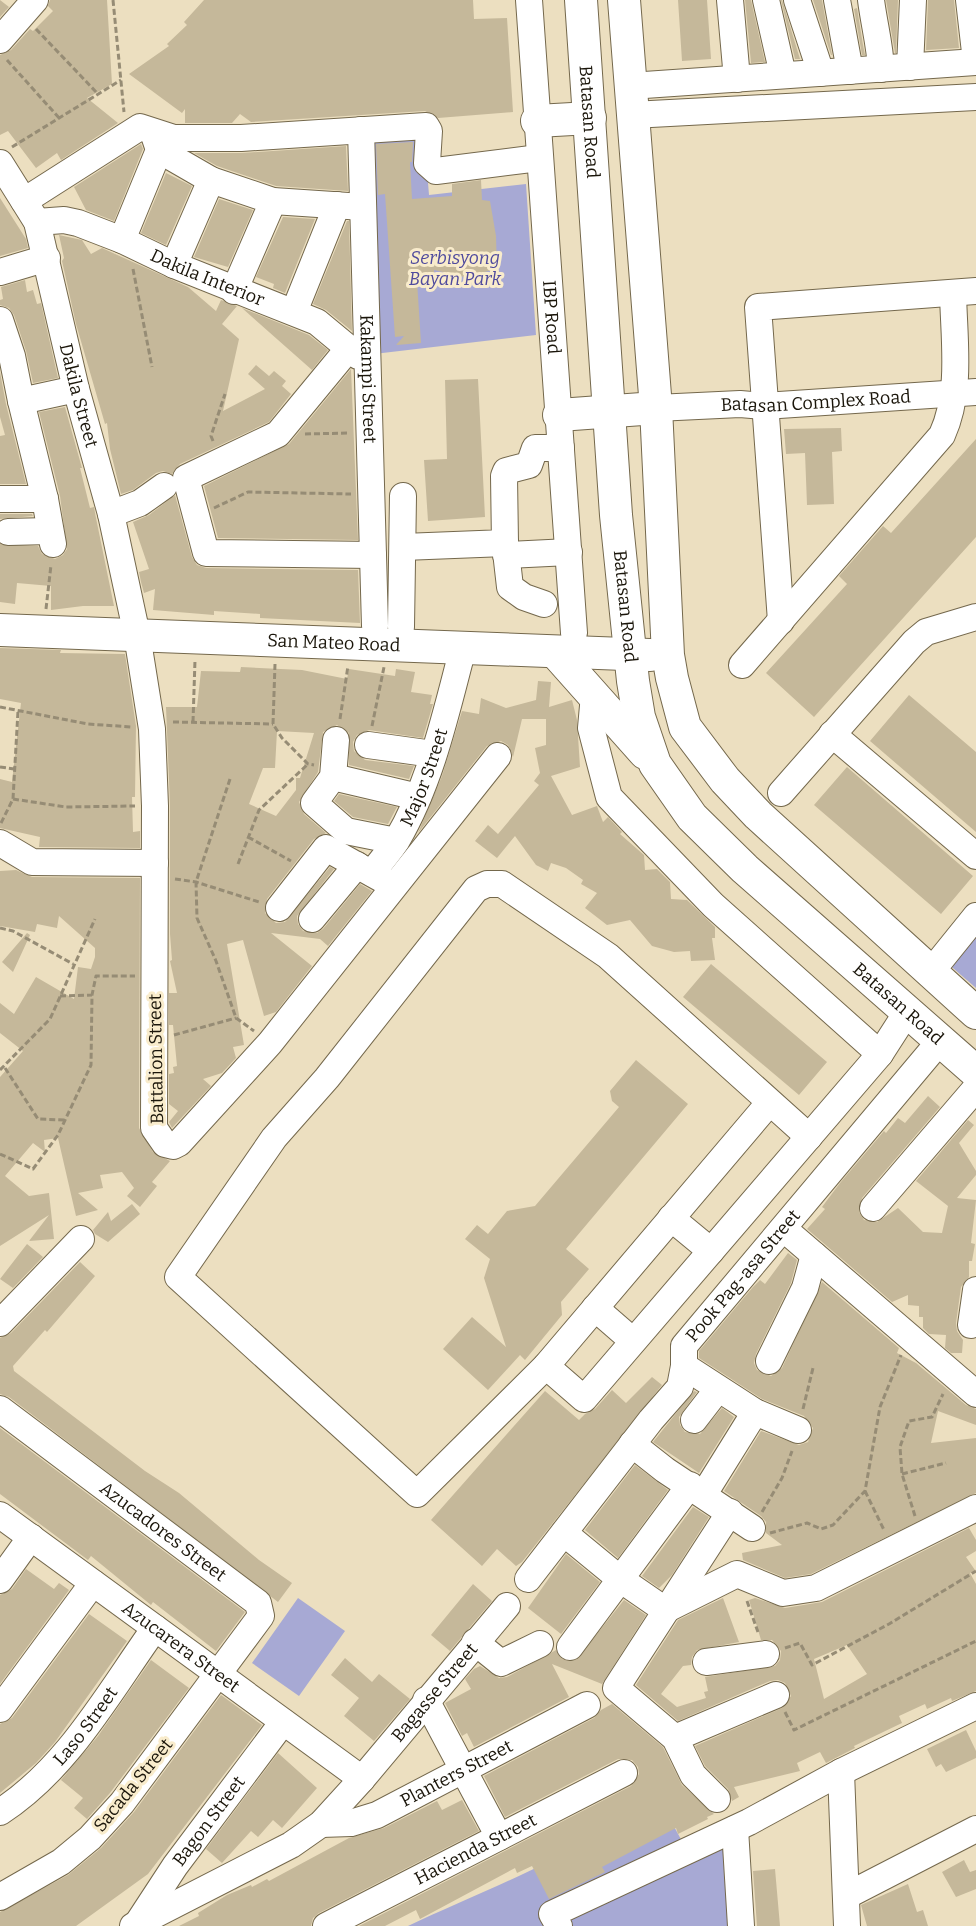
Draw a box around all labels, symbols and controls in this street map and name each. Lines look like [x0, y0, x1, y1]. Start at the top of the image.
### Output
street label: Batasan Road [574, 65, 604, 179]
street label: Dakila Interior [147, 244, 268, 311]
park label: Serbisyong Bayan Park [409, 247, 501, 290]
street label: IBP Road [538, 279, 565, 355]
street label: Kakampi Street [355, 314, 381, 444]
street label: Dakila Street [55, 341, 103, 451]
street label: Batasan Complex Road [720, 385, 912, 417]
street label: Batasan Road [609, 549, 642, 664]
street label: San Mateo Road [267, 629, 401, 656]
street label: Major Street [395, 725, 452, 830]
street label: Batasan Road [848, 958, 948, 1049]
street label: Battalion Street [144, 993, 168, 1124]
street label: Pook Pag-asa Street [681, 1205, 805, 1347]
street label: Azucadores Street [95, 1477, 231, 1587]
street label: Azucarera Street [118, 1597, 244, 1697]
street label: Bagasse Street [387, 1638, 483, 1746]
street label: Laso Street [49, 1682, 123, 1770]
street label: Sacada Street [89, 1734, 178, 1836]
street label: Planters Street [397, 1735, 517, 1812]
street label: Bagon Street [168, 1771, 250, 1870]
street label: Hacienda Street [411, 1809, 541, 1890]

